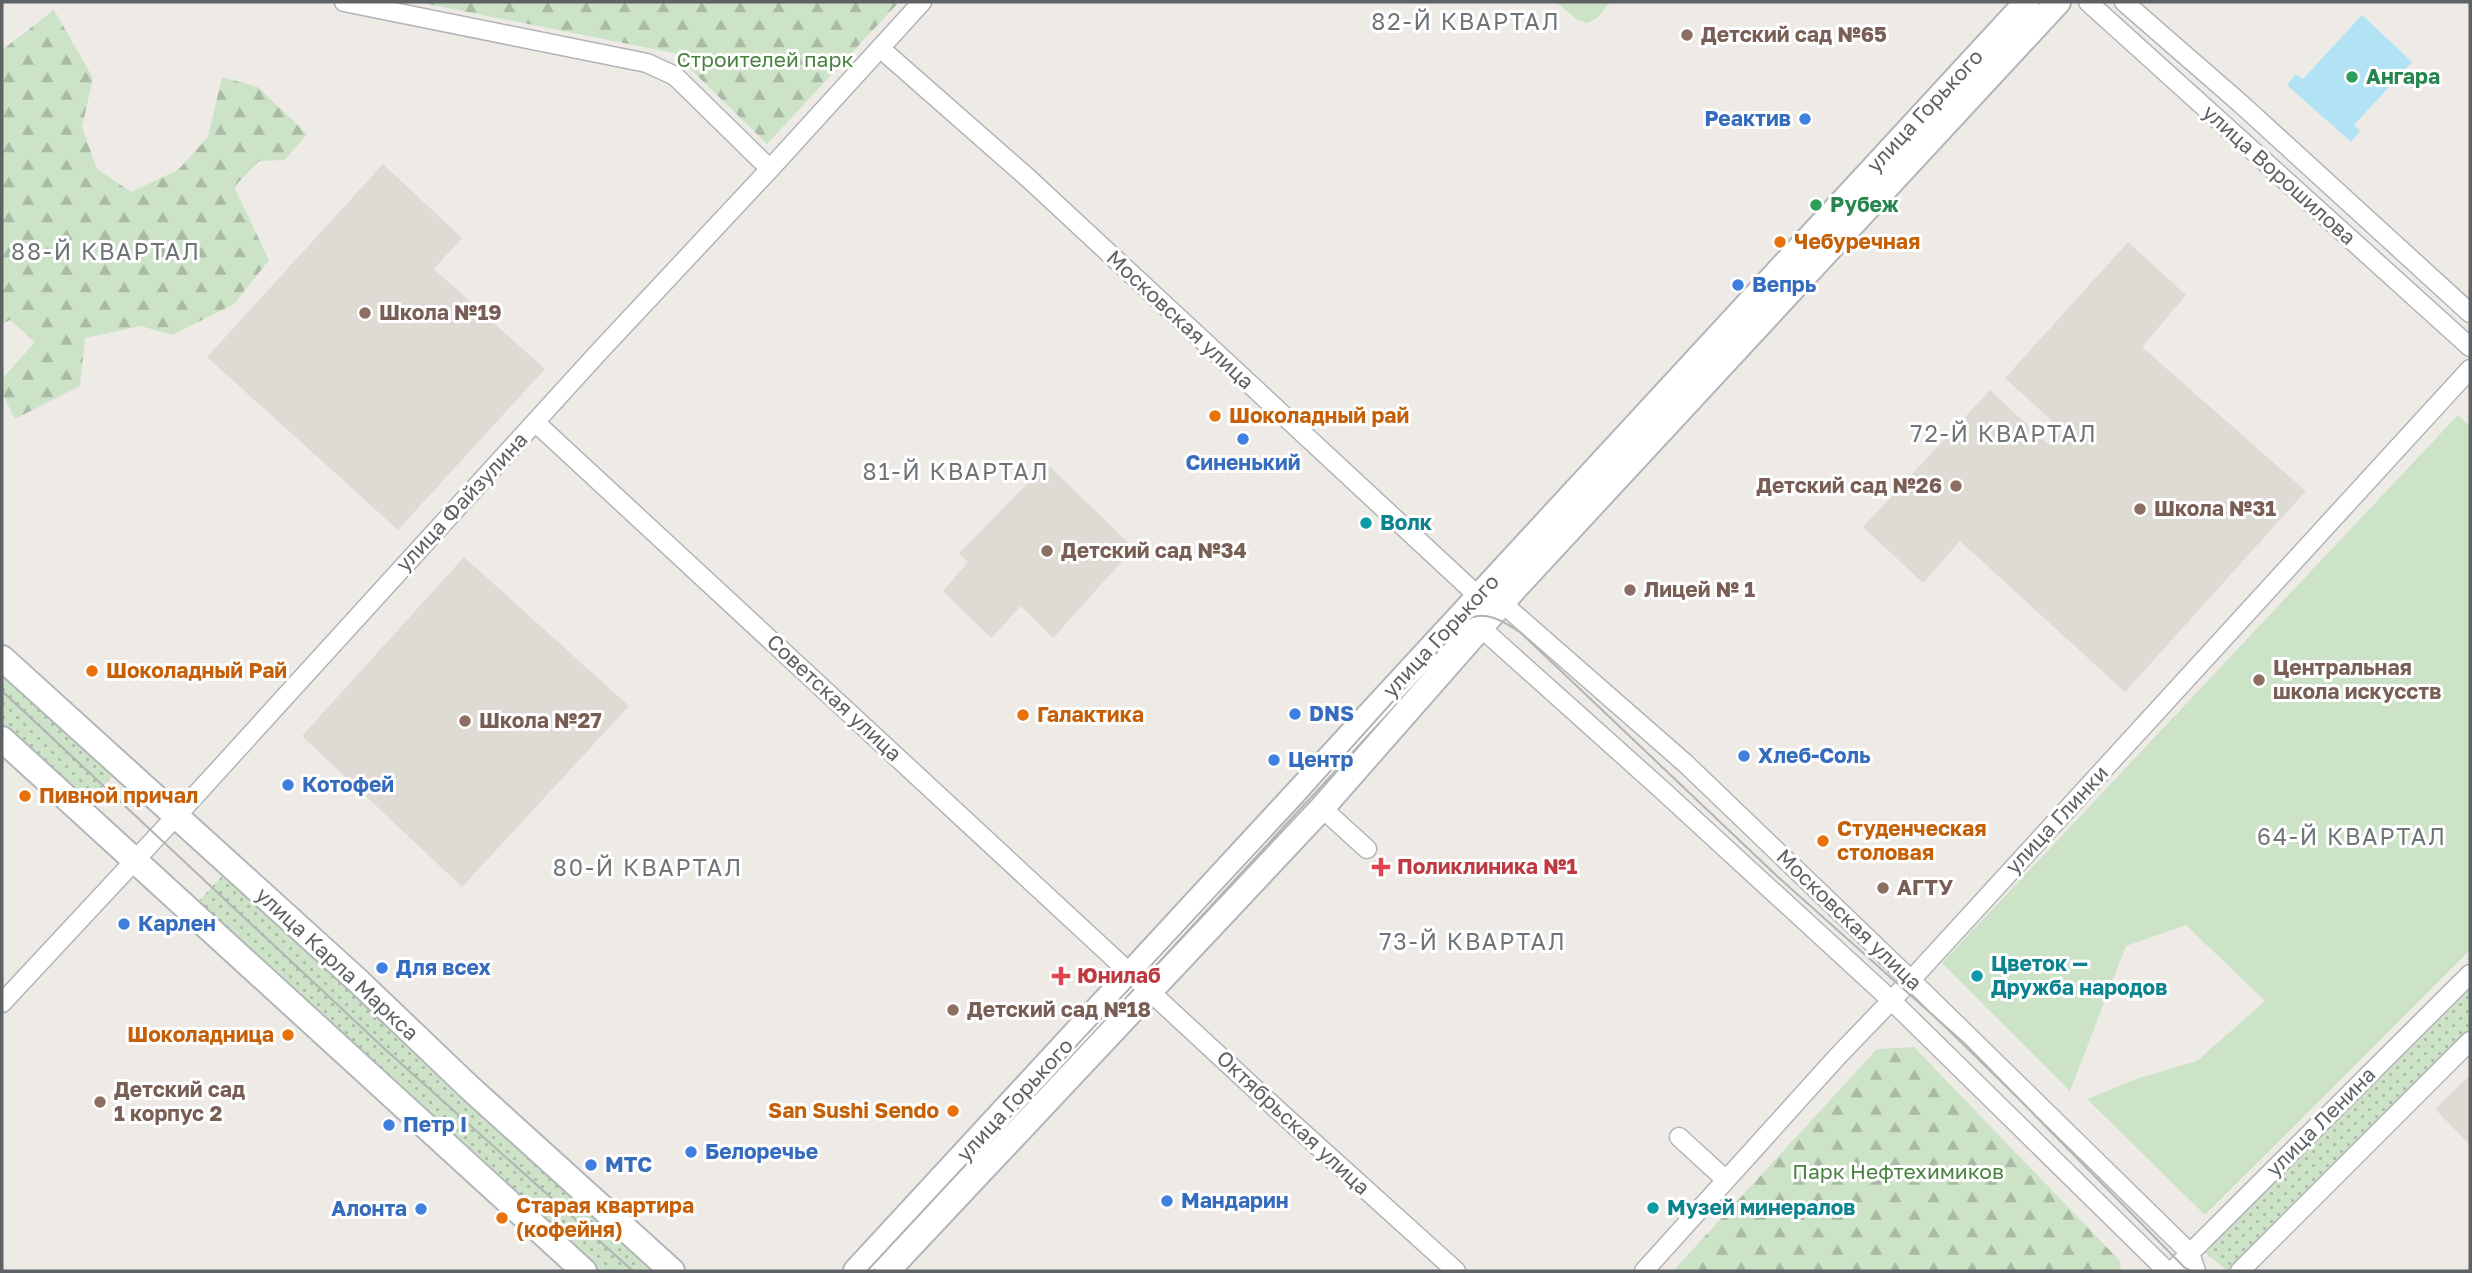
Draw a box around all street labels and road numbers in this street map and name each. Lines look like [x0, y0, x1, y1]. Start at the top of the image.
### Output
street label: улица Горького [1861, 43, 1988, 177]
street label: улица Ворошилова [2198, 99, 2362, 250]
street label: Московская улица [1102, 244, 1260, 394]
street label: улица Файзулина [390, 426, 533, 576]
street label: улица Горького [1377, 568, 1504, 702]
street label: Советская улица [762, 628, 907, 766]
street label: улица Глинки [1999, 760, 2113, 879]
street label: Московская улица [1772, 843, 1928, 995]
street label: улица Карла Маркса [251, 881, 424, 1045]
street label: улица Горького [951, 1032, 1078, 1166]
street label: Октябрьская улица [1212, 1044, 1376, 1200]
street label: улица Ленина [2260, 1061, 2380, 1181]

